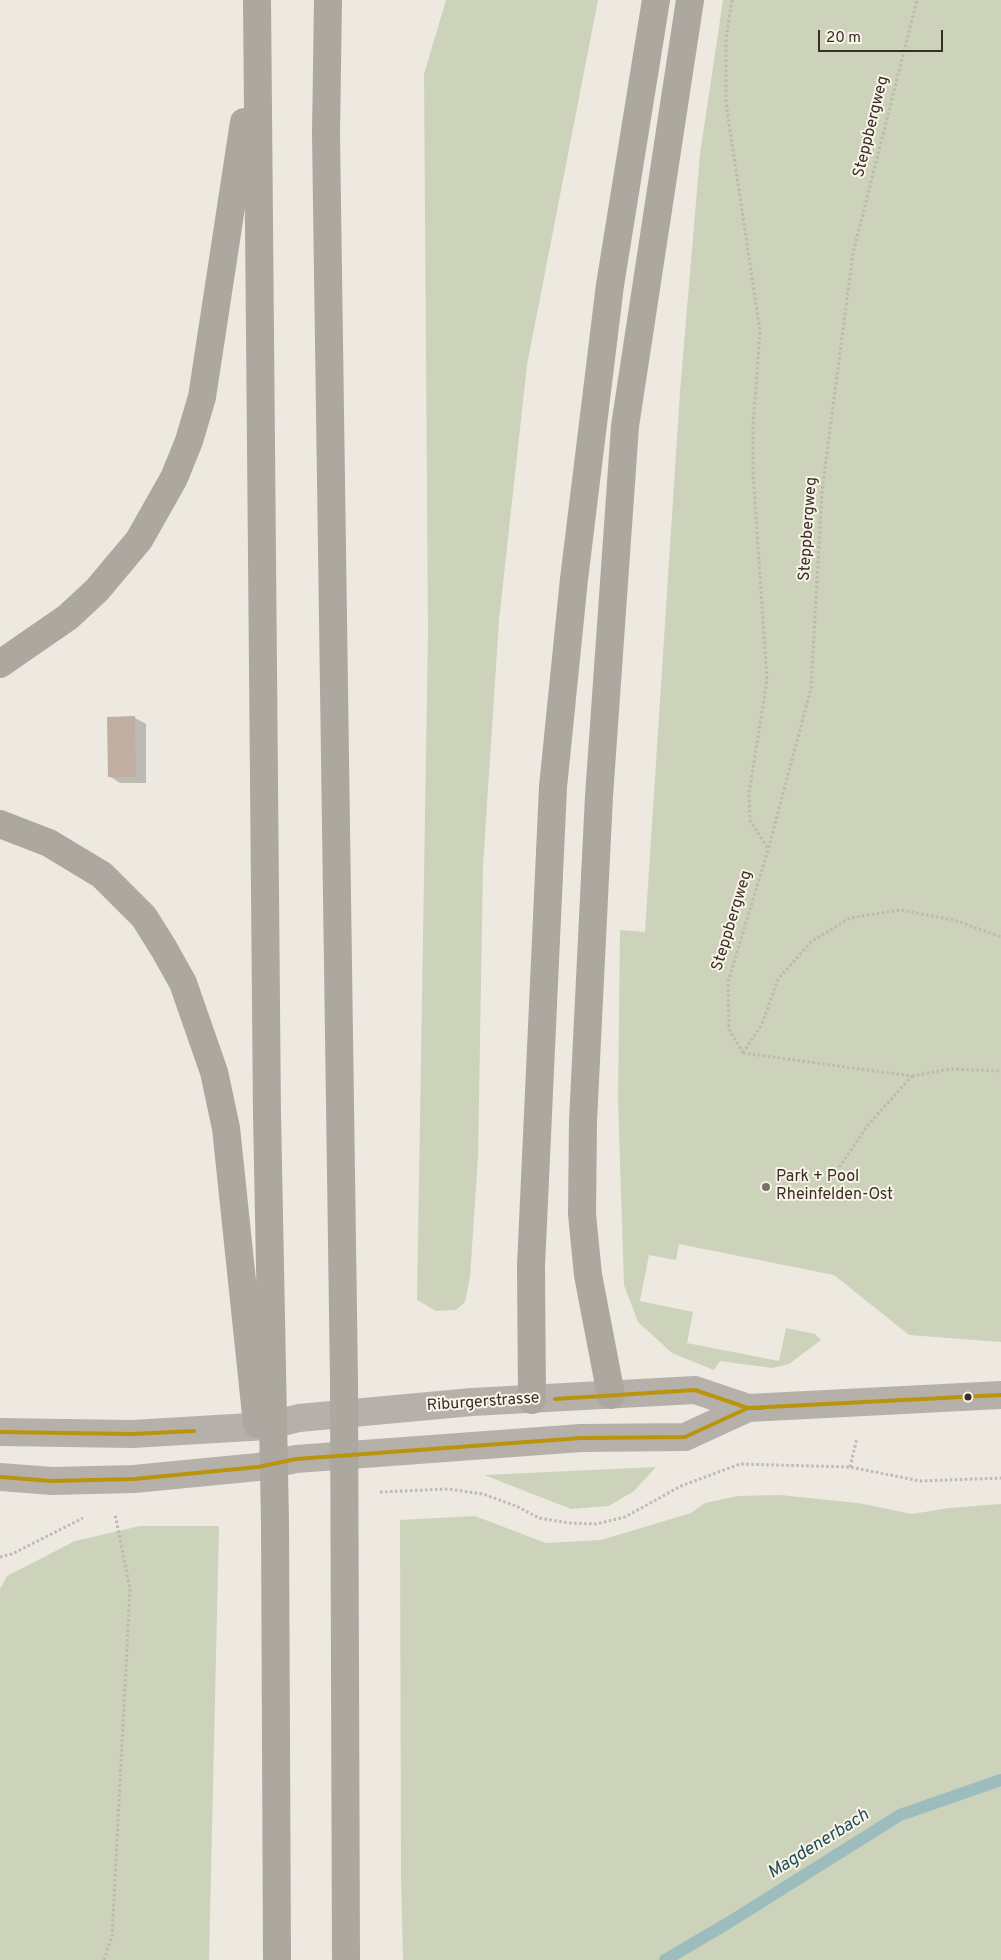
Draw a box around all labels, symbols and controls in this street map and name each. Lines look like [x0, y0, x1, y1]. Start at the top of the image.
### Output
scale bar [821, 20, 946, 52]
text: 20 m [826, 29, 861, 48]
street label: Steppbergweg [850, 74, 894, 180]
street label: Steppbergweg [796, 476, 822, 582]
street label: Steppbergweg [709, 868, 757, 974]
place label: Park + Pool Rheinfelden-Ost [776, 1168, 893, 1206]
marker: Park + Pool Rheinfelden-Ost [760, 1181, 772, 1193]
street label: Riburgerstrasse [426, 1389, 540, 1417]
unlabelled marker [963, 1392, 973, 1402]
water label: Magdenerbach [764, 1805, 874, 1885]

